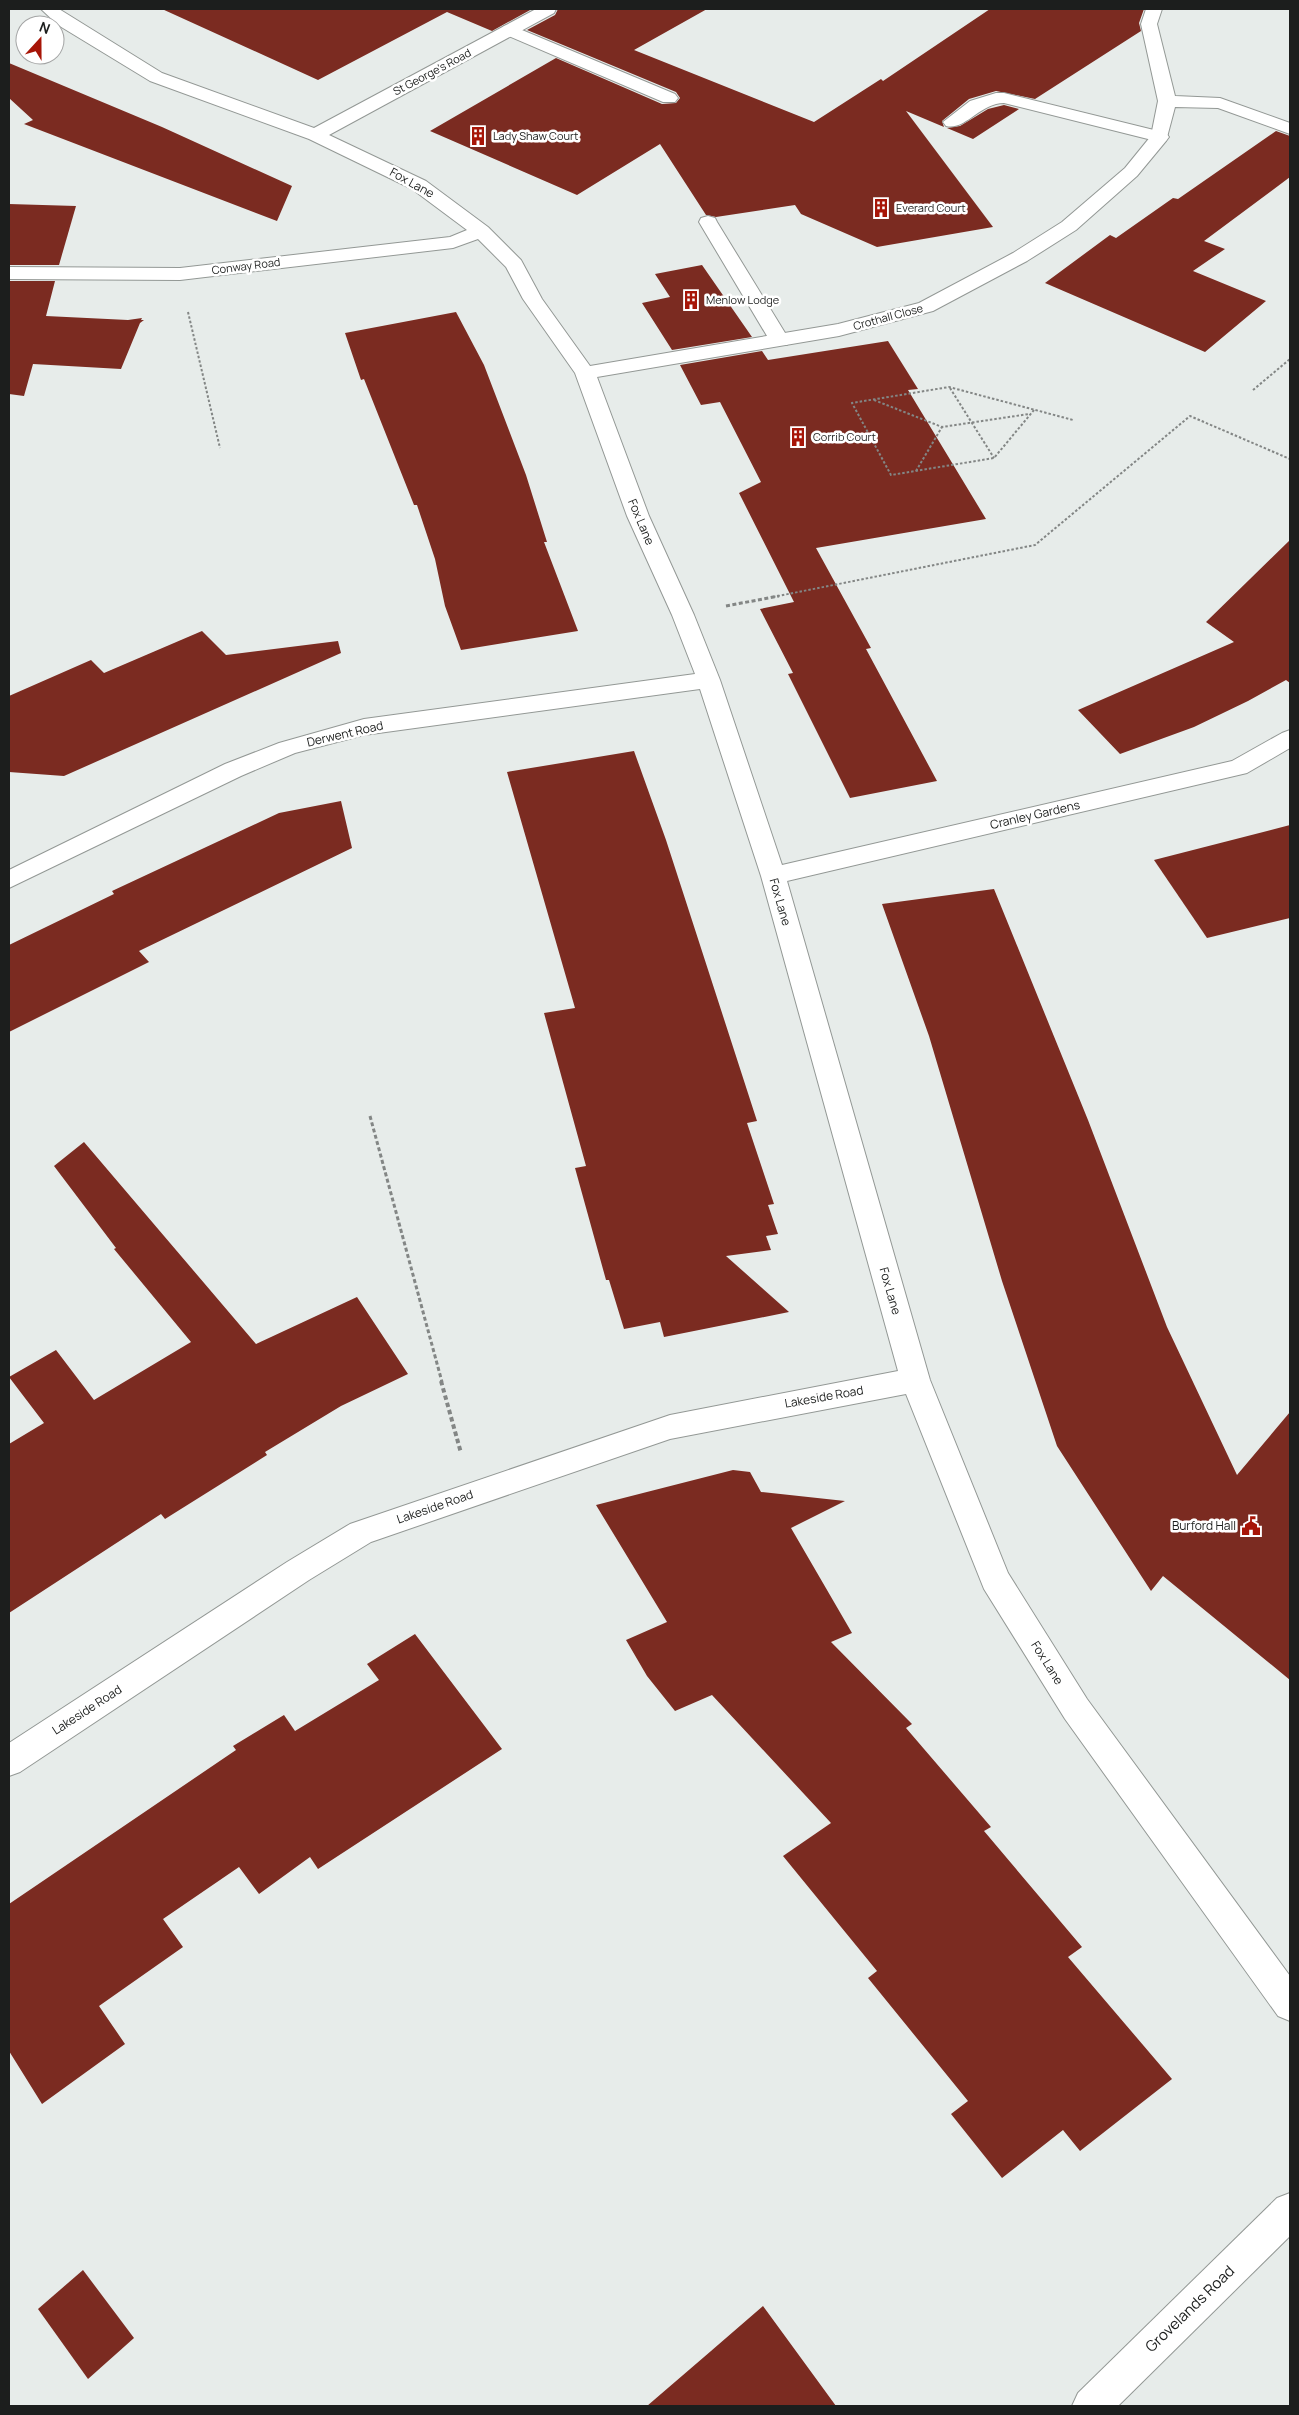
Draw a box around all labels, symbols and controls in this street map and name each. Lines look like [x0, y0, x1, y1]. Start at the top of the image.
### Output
north arrow [15, 15, 65, 65]
text: N [37, 17, 53, 38]
street label: St George's Road [390, 45, 473, 98]
building icon: Lady Shaw Court [467, 125, 489, 147]
place label: Lady Shaw Court [493, 128, 578, 143]
street label: Fox Lane [387, 163, 438, 202]
building icon: Everard Court [870, 197, 892, 219]
place label: Everard Court [896, 200, 966, 215]
street label: Conway Road [211, 254, 281, 277]
building icon: Menlow Lodge [680, 289, 702, 311]
place label: Menlow Lodge [706, 292, 780, 307]
street label: Crothall Close [851, 300, 925, 333]
building icon: Corrib Court [787, 426, 809, 448]
place label: Corrib Court [813, 429, 876, 444]
street label: Fox Lane [624, 496, 659, 547]
street label: Derwent Road [305, 716, 385, 751]
street label: Cranley Gardens [988, 796, 1081, 833]
street label: Fox Lane [766, 876, 795, 928]
street label: Fox Lane [876, 1265, 905, 1317]
street label: Lakeside Road [783, 1381, 865, 1412]
street label: Lakeside Road [394, 1486, 475, 1528]
public building icon: Burford Hall [1240, 1515, 1262, 1537]
place label: Burford Hall [1172, 1517, 1236, 1534]
street label: Fox Lane [1027, 1638, 1067, 1688]
street label: Lakeside Road [49, 1681, 125, 1738]
street label: Grovelands Road [1140, 2261, 1239, 2357]

